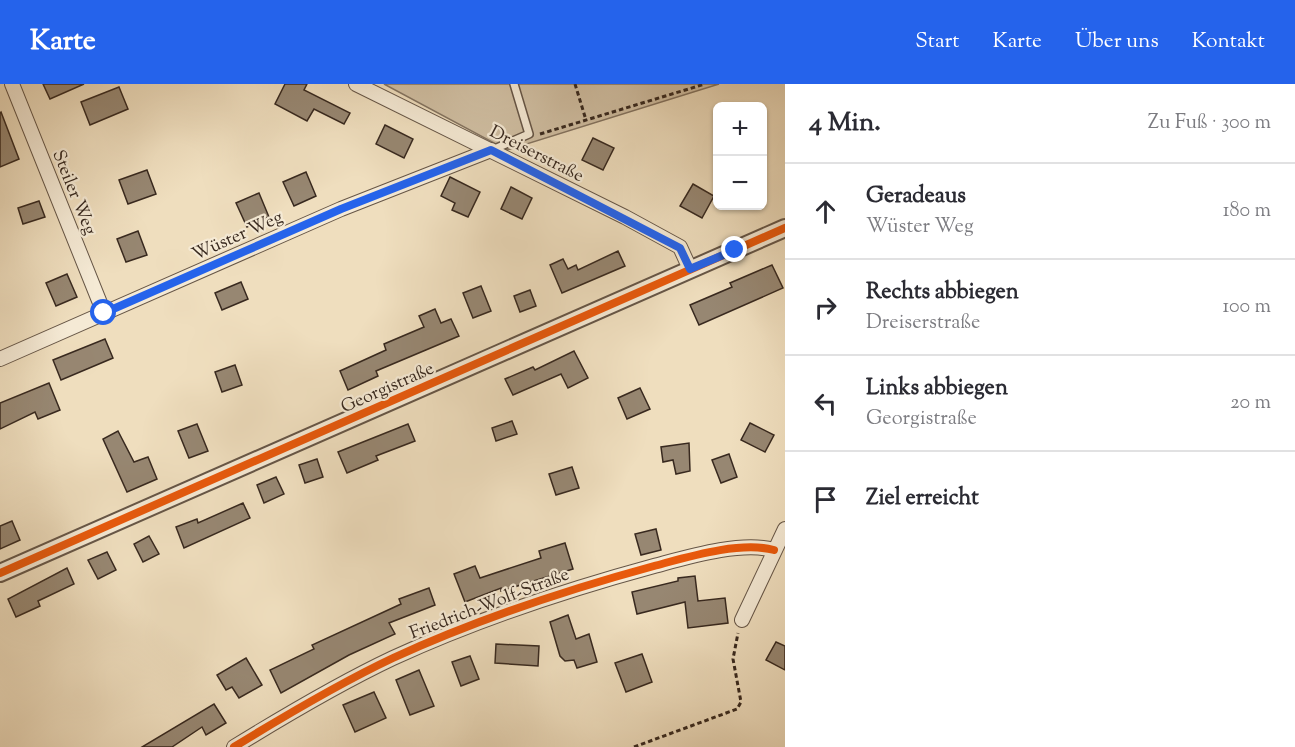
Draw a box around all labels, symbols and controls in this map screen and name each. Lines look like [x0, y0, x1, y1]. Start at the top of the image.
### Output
text: Karte [30, 22, 96, 62]
text: Start [915, 27, 959, 57]
text: Karte [992, 27, 1042, 57]
text: Über uns [1075, 27, 1159, 57]
text: Kontakt [1192, 27, 1265, 57]
map controls [713, 102, 767, 210]
button: + [713, 102, 767, 156]
text: 4 Min. [809, 105, 881, 142]
text: Zu Fuß · 300 m [1148, 109, 1271, 138]
street label: Dreiserstraße [484, 120, 588, 190]
street label: Steiler Weg [44, 146, 102, 239]
button: − [713, 156, 767, 210]
text: Geradeaus [866, 181, 966, 213]
icon: ahead [809, 195, 842, 228]
text: 180 m [1223, 197, 1271, 226]
street label: Wüster Weg [188, 205, 288, 268]
text: Wüster Weg [866, 213, 974, 242]
route end [721, 236, 747, 262]
text: Rechts abbiegen [866, 277, 1019, 309]
icon: right [809, 291, 842, 324]
text: 100 m [1222, 293, 1271, 322]
route start [90, 299, 116, 325]
text: Dreiserstraße [866, 309, 980, 338]
street label: Georgistraße [337, 357, 439, 421]
text: Links abbiegen [866, 373, 1008, 405]
icon: left [809, 387, 842, 420]
text: 20 m [1230, 389, 1271, 418]
text: Georgistraße [866, 405, 977, 434]
icon: arrive [809, 483, 842, 516]
text: Ziel erreicht [866, 483, 979, 515]
street label: Friedrich-Wolf-Straße [406, 562, 573, 647]

